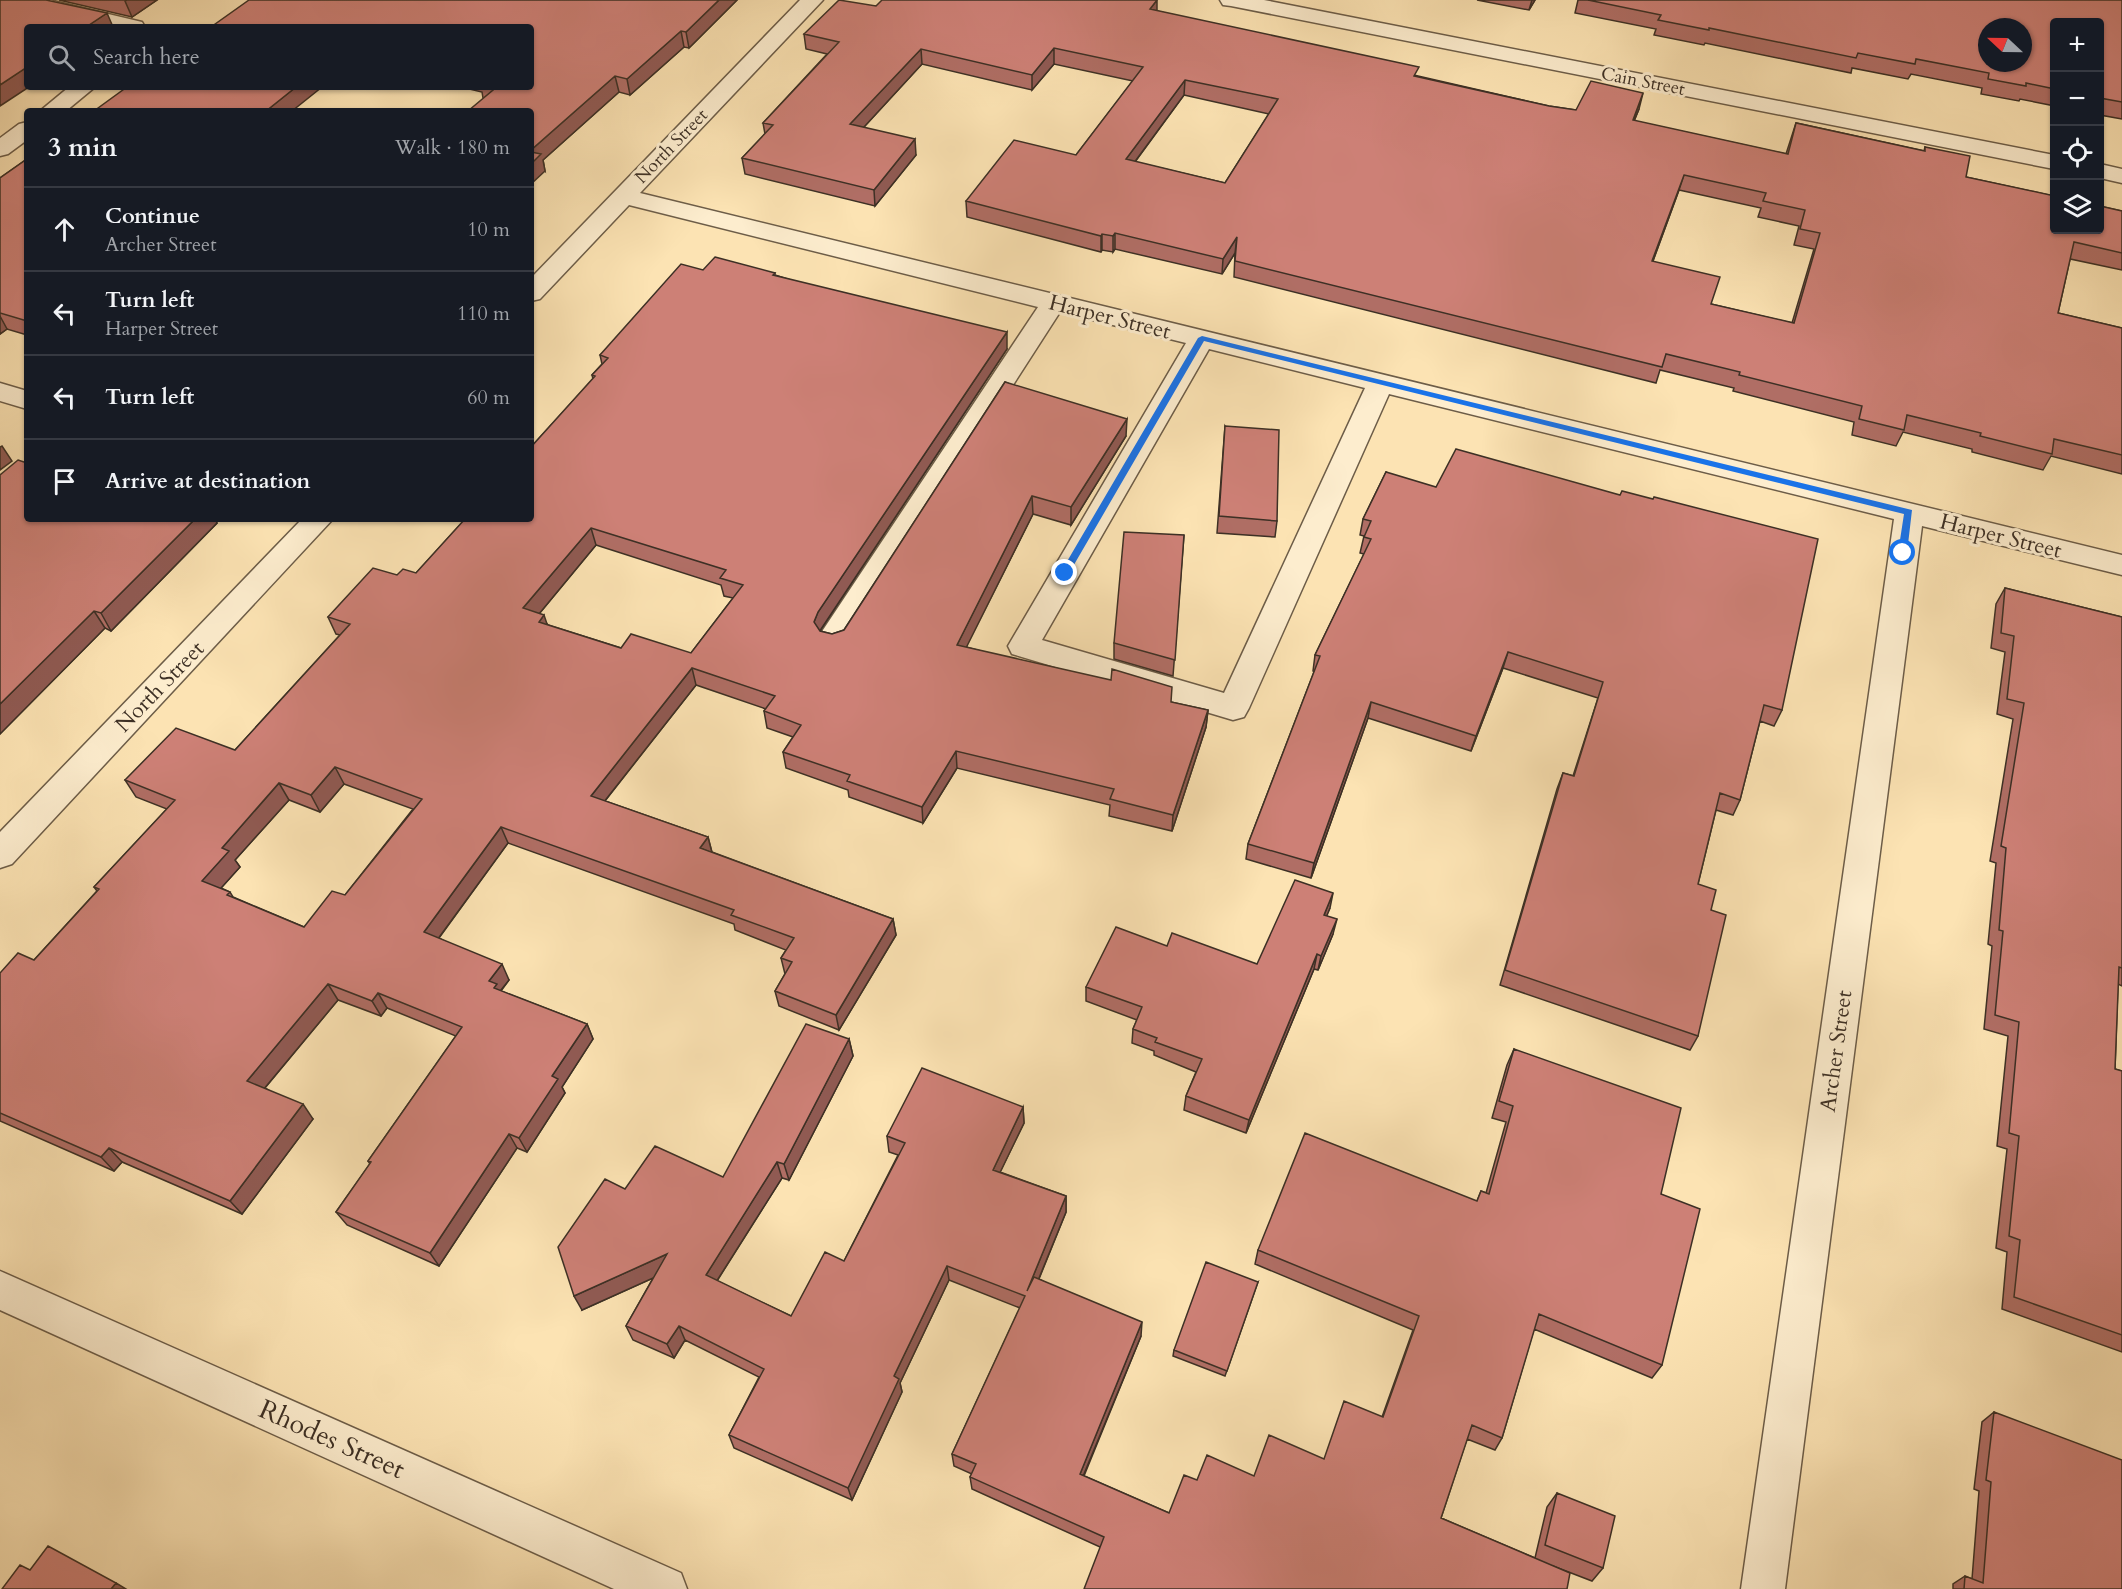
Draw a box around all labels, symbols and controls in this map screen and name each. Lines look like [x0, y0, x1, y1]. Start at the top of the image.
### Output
north arrow [1978, 18, 2032, 72]
map controls [2050, 18, 2104, 234]
button: + [2050, 18, 2104, 72]
search box [24, 24, 534, 90]
icon: search [45, 41, 78, 74]
text: Search here [93, 42, 200, 72]
street label: Cain Street [1599, 61, 1687, 102]
button: − [2050, 72, 2104, 126]
street label: North Street [629, 103, 714, 189]
button: locate [2050, 126, 2104, 180]
text: 3 min [48, 130, 117, 165]
text: Walk · 180 m [395, 134, 510, 161]
button: layers [2050, 180, 2104, 234]
text: Continue [105, 201, 200, 231]
icon: ahead [48, 213, 81, 246]
text: 10 m [467, 216, 510, 243]
text: Archer Street [105, 231, 216, 258]
text: Turn left [105, 285, 194, 315]
street label: Harper Street [1046, 287, 1174, 347]
icon: left [48, 297, 81, 330]
text: 110 m [457, 300, 510, 327]
text: Harper Street [105, 315, 218, 342]
icon: left [48, 381, 81, 414]
text: Turn left [105, 382, 194, 412]
text: 60 m [467, 384, 510, 411]
icon: arrive [48, 465, 81, 498]
text: Arrive at destination [105, 466, 310, 496]
street label: Harper Street [1937, 506, 2065, 566]
route start [1889, 539, 1915, 565]
route end [1051, 559, 1077, 585]
street label: North Street [108, 634, 211, 739]
street label: Archer Street [1813, 988, 1859, 1114]
street label: Rhodes Street [253, 1391, 411, 1488]

